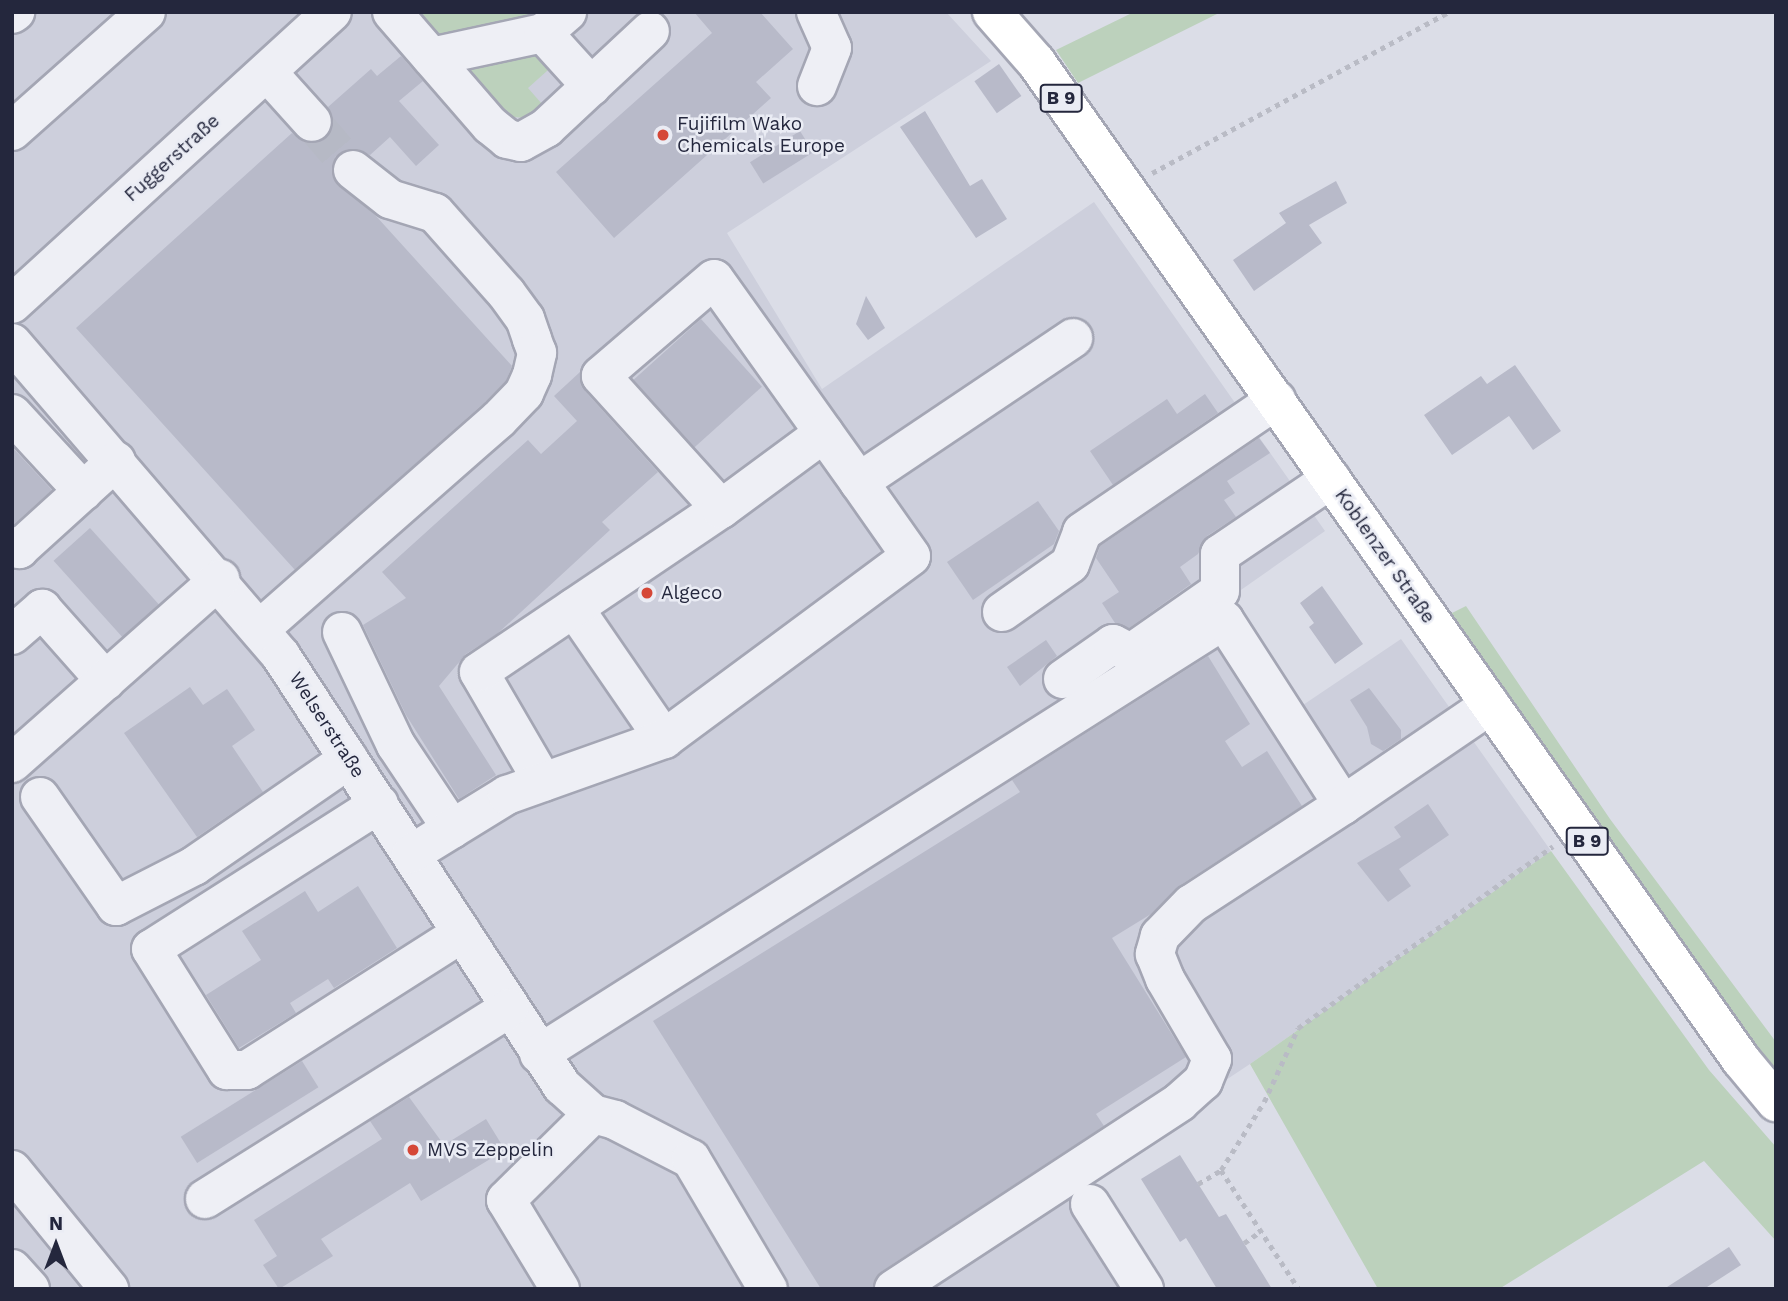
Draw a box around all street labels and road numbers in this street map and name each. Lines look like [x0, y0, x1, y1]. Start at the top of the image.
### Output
road number: B 9 [1038, 84, 1084, 113]
street label: Fuggerstraße [120, 109, 224, 207]
street label: Koblenzer Straße [1330, 484, 1440, 628]
street label: Welserstraße [284, 668, 370, 782]
road number: B 9 [1564, 826, 1610, 856]

